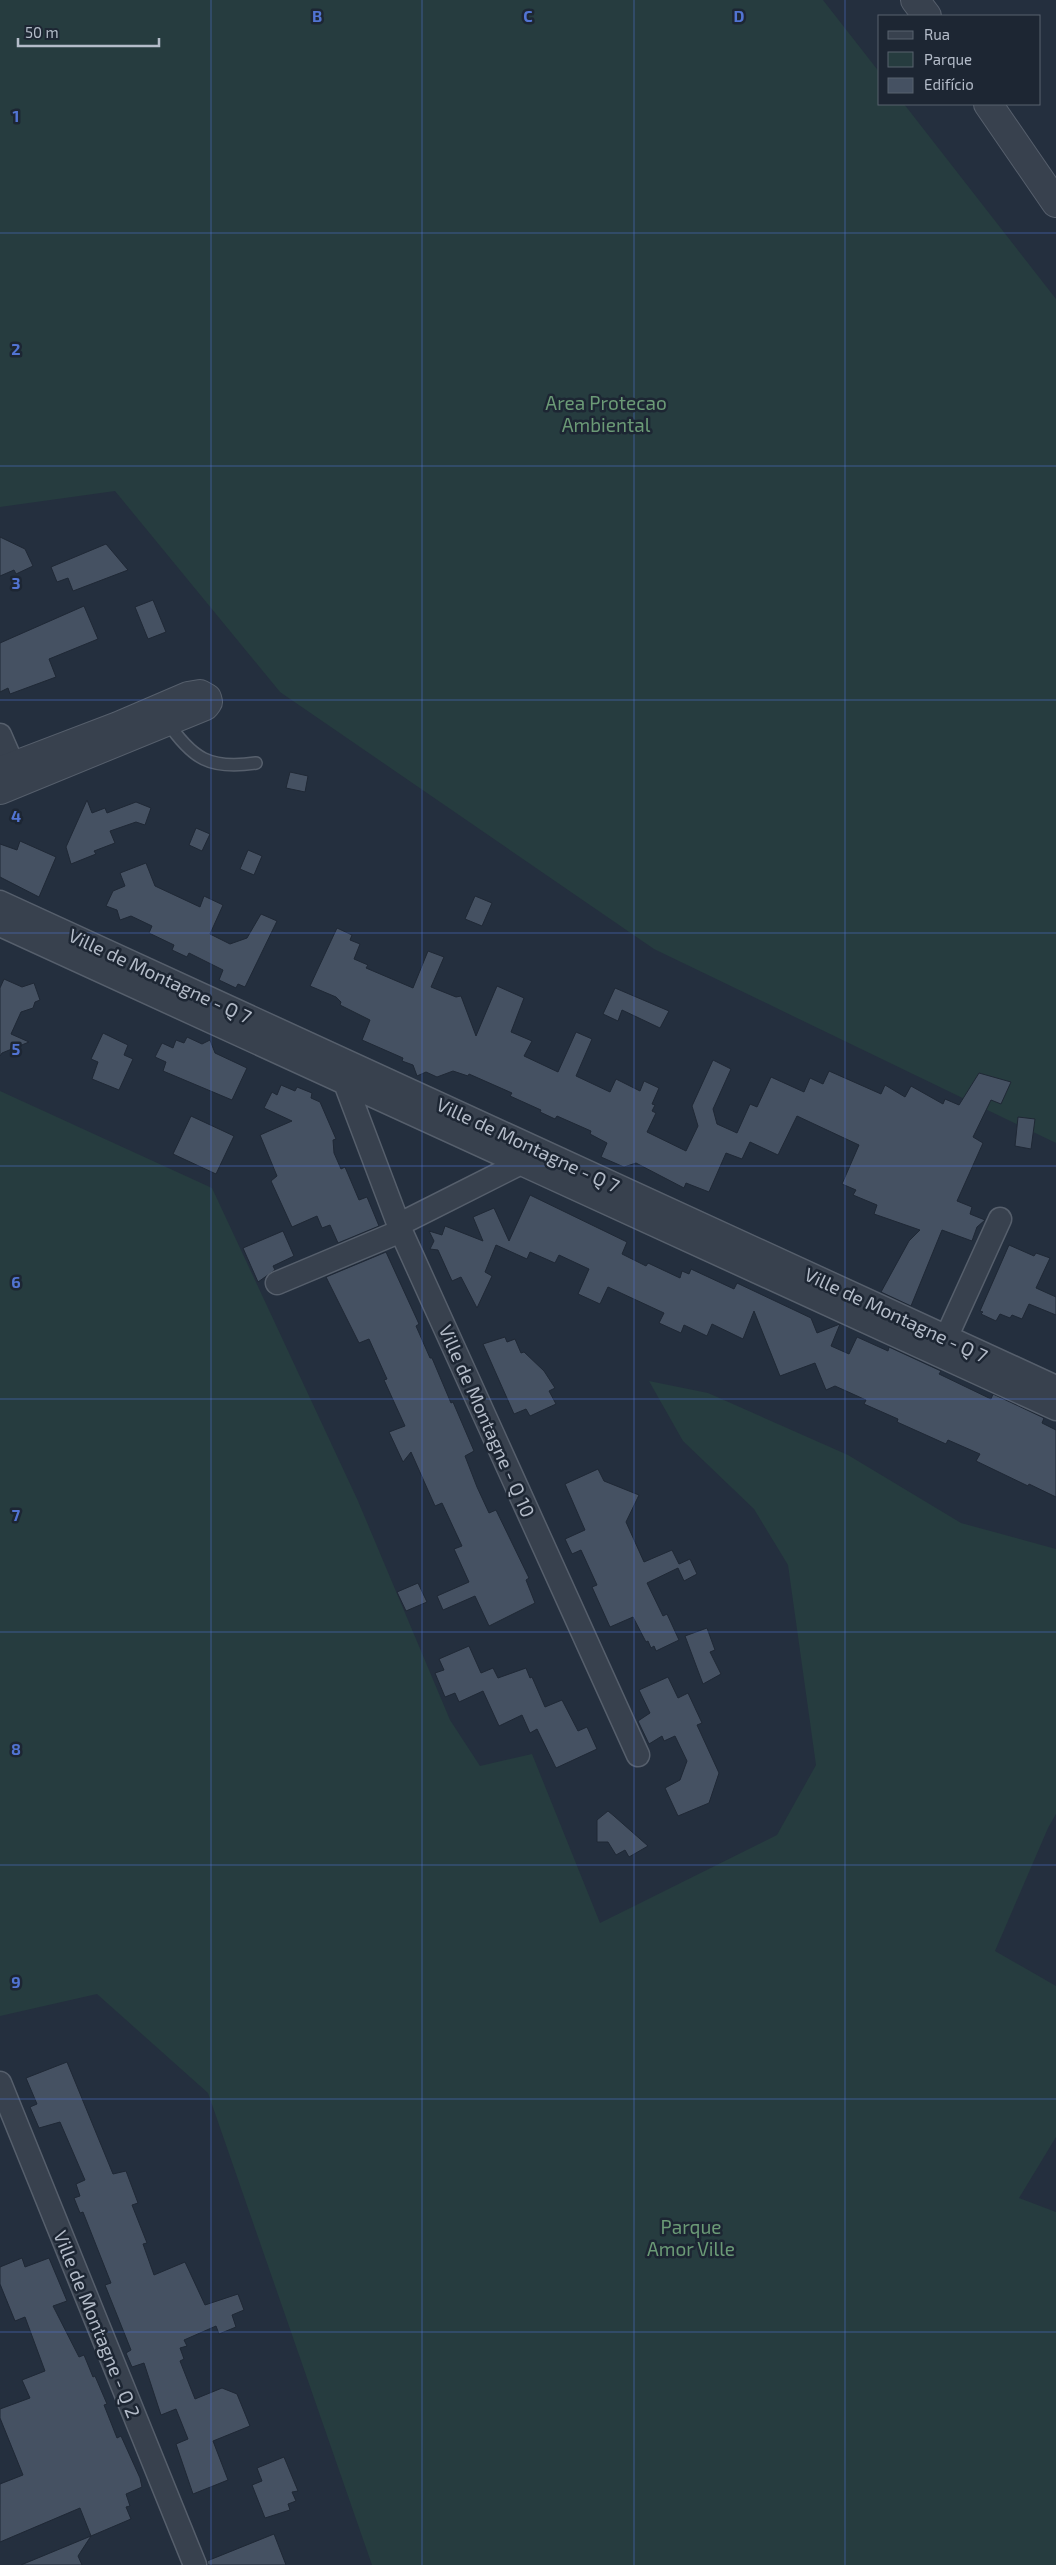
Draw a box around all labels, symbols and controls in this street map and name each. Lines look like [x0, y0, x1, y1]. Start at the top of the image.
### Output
text: B [312, 6, 322, 25]
text: C [523, 6, 533, 25]
text: D [734, 6, 745, 25]
scale bar [18, 15, 159, 47]
legend [878, 15, 1041, 105]
text: 50 m [25, 23, 59, 41]
text: Rua [924, 25, 950, 43]
text: Parque [924, 50, 972, 68]
text: Edifício [924, 75, 974, 93]
text: 1 [13, 106, 19, 125]
text: 2 [11, 339, 21, 358]
park label: Area Protecao Ambiental [545, 391, 667, 436]
text: 3 [11, 573, 21, 592]
text: 4 [11, 806, 21, 825]
street label: Ville de Montagne - Q 7 [65, 923, 256, 1028]
text: 5 [12, 1039, 21, 1058]
street label: Ville de Montagne - Q 7 [433, 1092, 624, 1197]
street label: Ville de Montagne - Q 7 [801, 1262, 992, 1367]
text: 6 [11, 1272, 21, 1291]
street label: Ville de Montagne - Q 10 [435, 1321, 540, 1521]
text: 7 [12, 1505, 21, 1524]
text: 8 [11, 1739, 21, 1758]
text: 9 [11, 1972, 21, 1991]
park label: Parque Amor Ville [647, 2215, 735, 2260]
street label: Ville de Montagne - Q 2 [49, 2227, 146, 2421]

